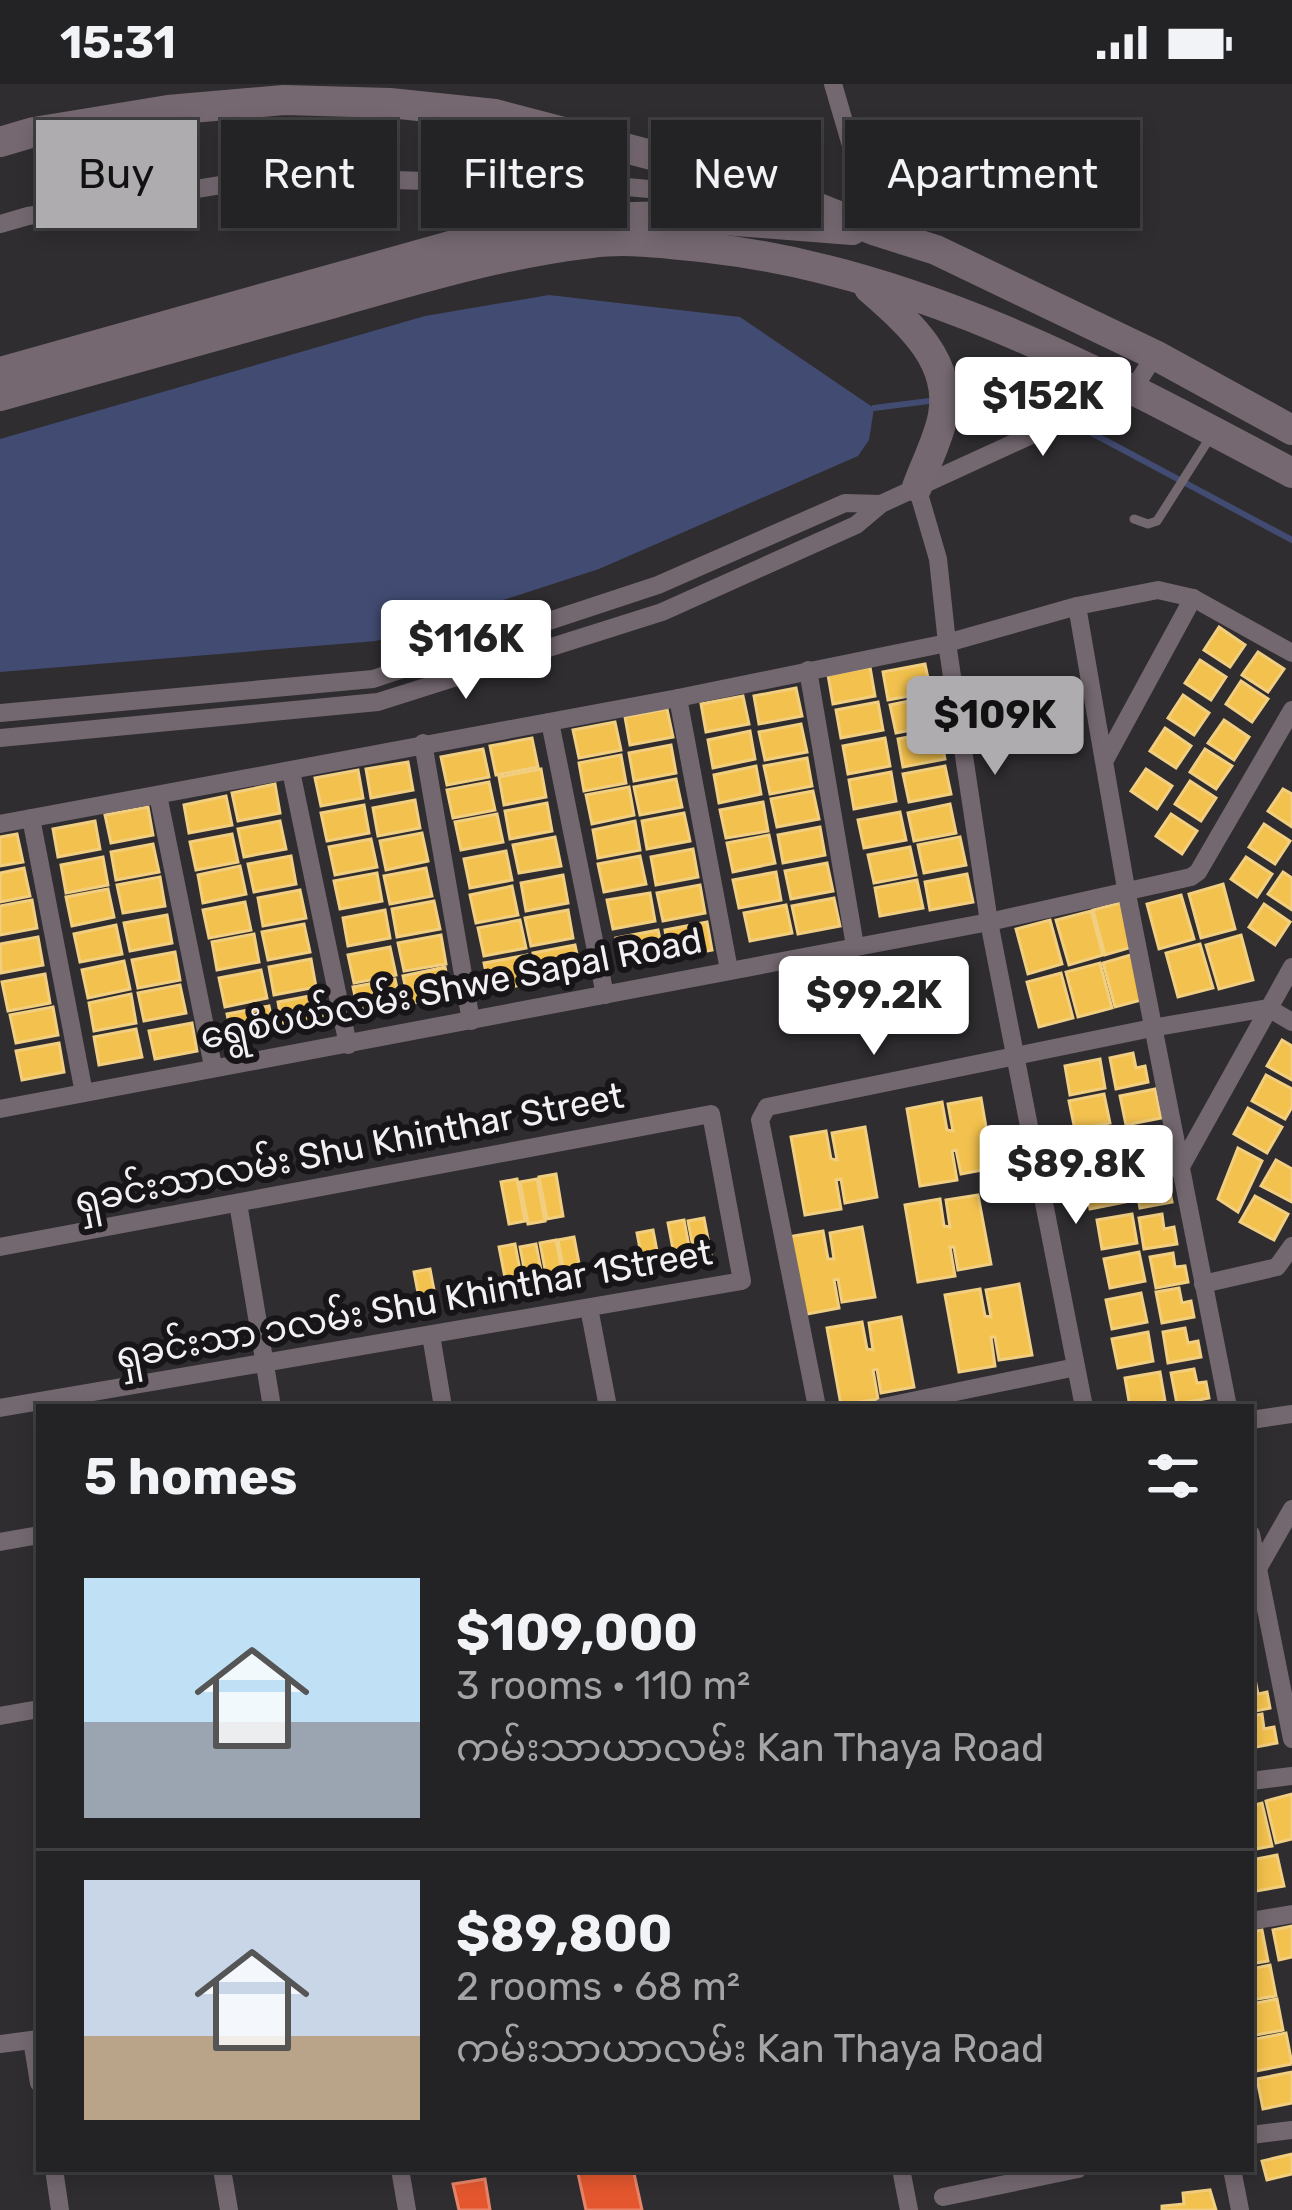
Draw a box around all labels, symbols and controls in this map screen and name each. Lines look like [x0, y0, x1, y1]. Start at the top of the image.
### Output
text: 15:31 [60, 16, 176, 69]
chip: Buy [36, 120, 197, 228]
chip: Rent [221, 120, 397, 228]
chip: Filters [421, 120, 627, 228]
chip: New [651, 120, 821, 228]
chip: Apartment [845, 120, 1140, 228]
pin: $152K [959, 357, 1127, 459]
text: $152K [982, 373, 1104, 419]
pin: $116K [382, 600, 550, 702]
text: $116K [408, 616, 524, 662]
pin: $109K [911, 676, 1079, 778]
text: $109K [934, 692, 1056, 738]
street label: ရွေစံပယ်လမ်း Shwe Sapal Road [196, 915, 707, 1066]
pin: $99.2K [776, 956, 972, 1058]
text: $99.2K [806, 972, 942, 1018]
street label: ရှခင်းသာလမ်း Shu Khinthar Street [70, 1071, 629, 1230]
pin: $89.8K [978, 1125, 1174, 1227]
text: $89.8K [1007, 1141, 1145, 1187]
street label: ရှခင်းသာ ၁လမ်း Shu Khinthar 1Street [112, 1227, 717, 1386]
icon: filters [1140, 1443, 1206, 1509]
text: 5 homes [84, 1446, 297, 1507]
text: $109,000 [456, 1602, 698, 1663]
icon: home [180, 1626, 324, 1770]
text: 3 rooms · 110 m² [456, 1663, 750, 1709]
text: ကမ်းသာယာလမ်း Kan Thaya Road [456, 1725, 1044, 1771]
text: $89,800 [456, 1903, 673, 1964]
icon: home [180, 1928, 324, 2072]
text: 2 rooms · 68 m² [456, 1964, 740, 2010]
text: ကမ်းသာယာလမ်း Kan Thaya Road [456, 2026, 1044, 2072]

